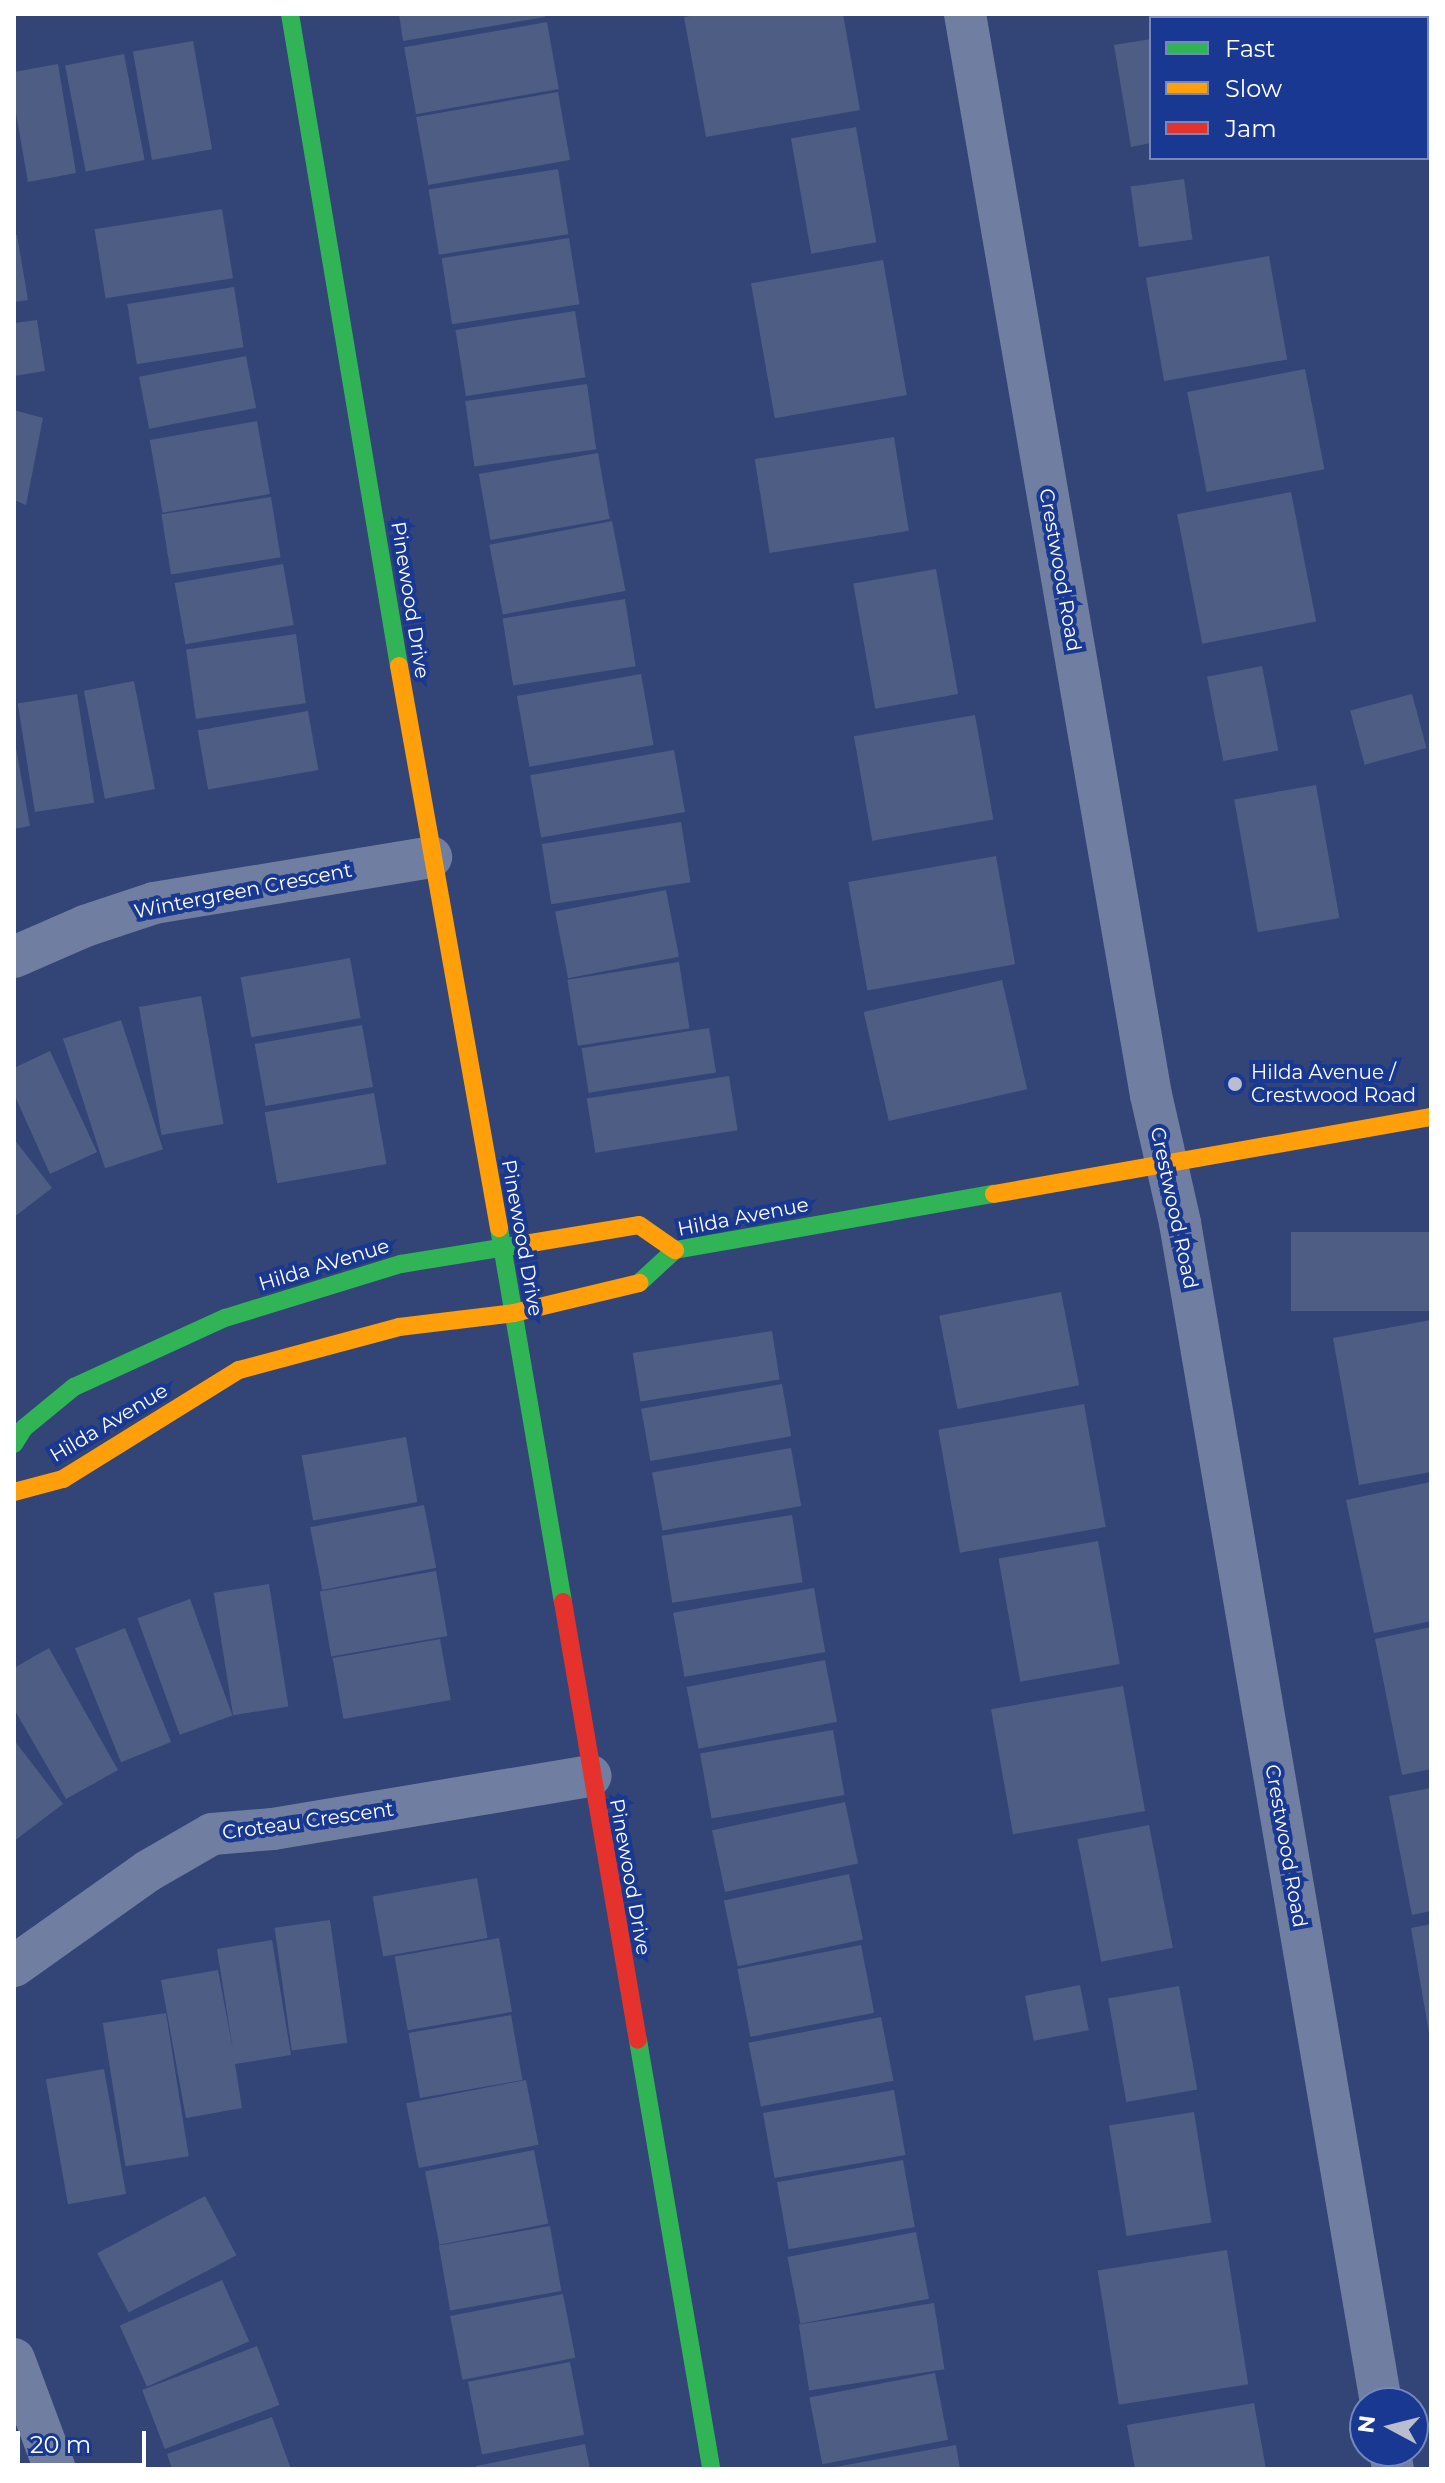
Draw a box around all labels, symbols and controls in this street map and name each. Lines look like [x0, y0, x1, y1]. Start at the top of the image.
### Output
legend [1149, 16, 1429, 160]
text: Fast [1225, 34, 1275, 63]
text: Slow [1225, 74, 1282, 103]
text: Jam [1225, 114, 1277, 143]
street label: Crestwood Road [1034, 487, 1086, 653]
street label: Pinewood Drive [386, 520, 434, 680]
street label: Wintergreen Crescent [132, 858, 354, 924]
place label: Hilda Avenue / Crestwood Road [1251, 1060, 1416, 1107]
marker: Hilda Avenue / Crestwood Road [1226, 1075, 1244, 1093]
street label: Crestwood Road [1145, 1125, 1203, 1291]
street label: Pinewood Drive [496, 1158, 548, 1318]
street label: Hilda Avenue [675, 1193, 811, 1241]
street label: Hilda AVenue [256, 1234, 392, 1296]
street label: Hilda Avenue [46, 1378, 172, 1468]
street label: Crestwood Road [1260, 1763, 1312, 1929]
street label: Croteau Crescent [221, 1797, 395, 1845]
street label: Pinewood Drive [604, 1797, 656, 1957]
north arrow [1349, 2387, 1429, 2467]
text: N [1352, 2414, 1381, 2435]
scale bar [20, 2415, 150, 2465]
text: 20 m [30, 2430, 91, 2459]

